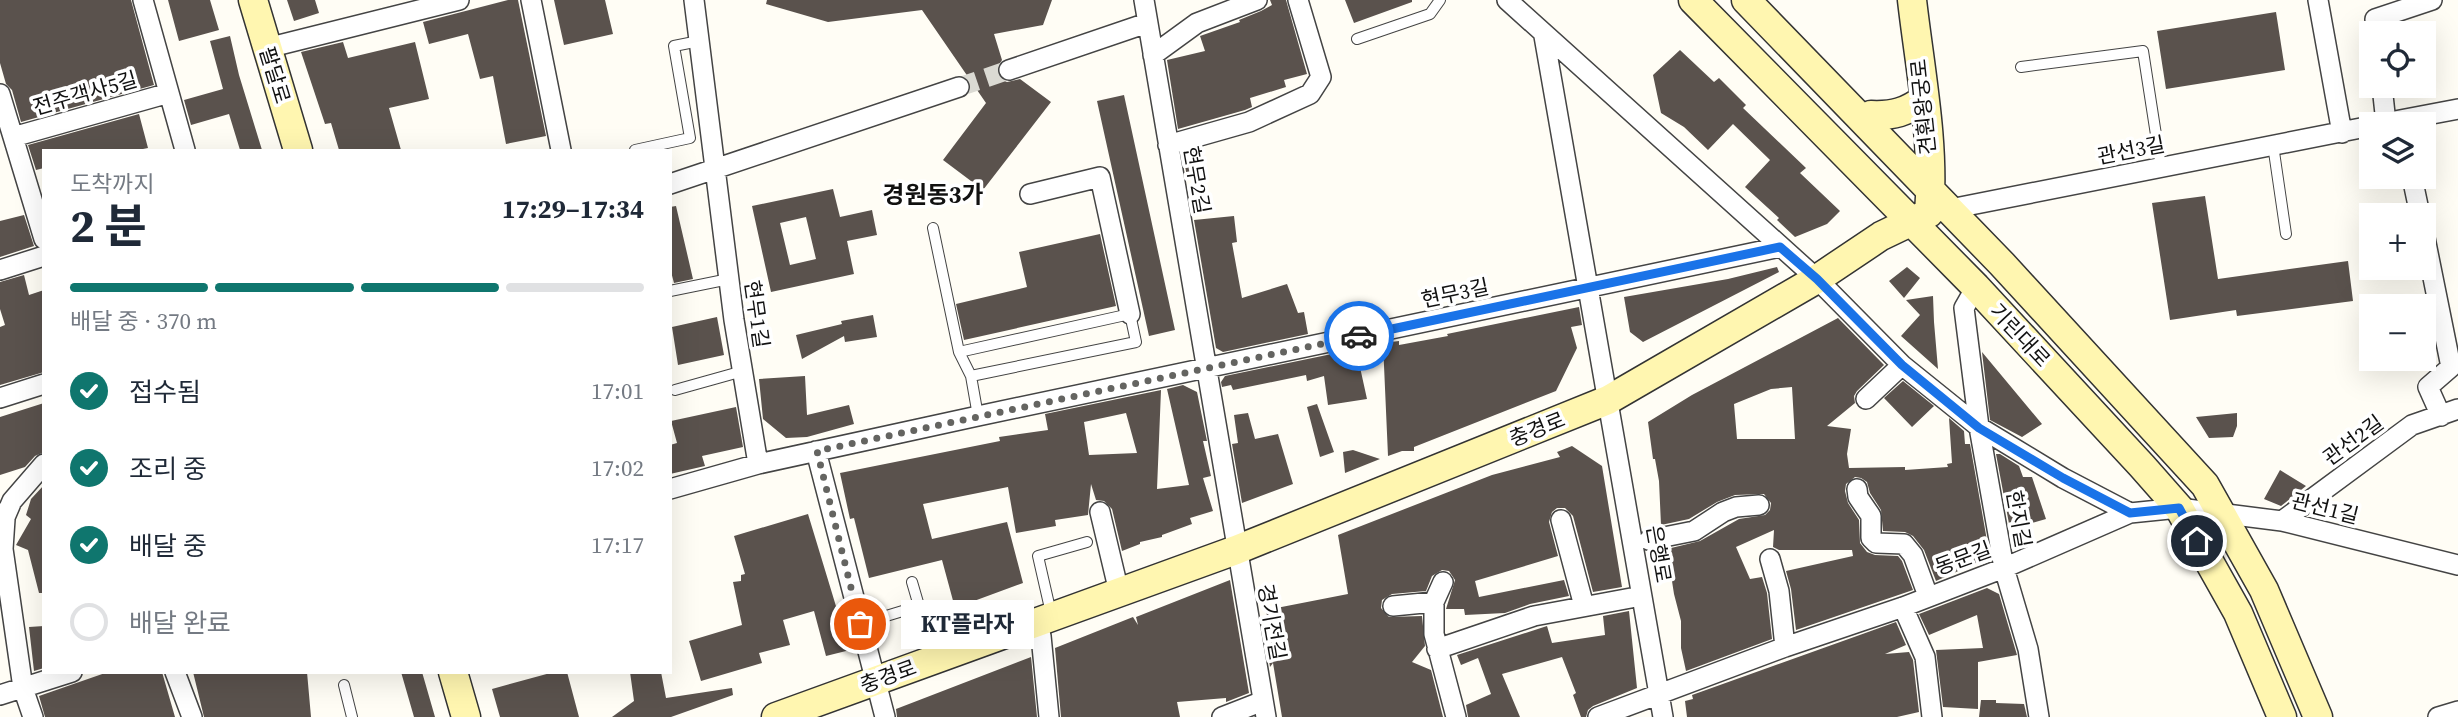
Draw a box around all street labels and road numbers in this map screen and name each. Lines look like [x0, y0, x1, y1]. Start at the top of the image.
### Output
street label: 팔달로 [253, 43, 297, 107]
street label: 견훤왕궁로 [1904, 57, 1942, 157]
street label: 전주객사5길 [30, 64, 140, 122]
street label: 관선3길 [2095, 129, 2167, 171]
street label: 현무2길 [1177, 144, 1217, 216]
street label: 현무3길 [1418, 272, 1492, 314]
street label: 현무1길 [738, 278, 776, 350]
street label: 기린대로 [1983, 297, 2057, 373]
street label: 충경로 [1505, 405, 1569, 453]
street label: 관선2길 [2317, 408, 2389, 472]
street label: 관선1길 [2288, 486, 2362, 530]
street label: 한지길 [2000, 488, 2038, 550]
street label: 은행로 [1640, 523, 1678, 585]
street label: 동문길 [1931, 534, 1995, 582]
street label: 경기전길 [1251, 581, 1293, 663]
street label: 충경로 [856, 652, 920, 700]

